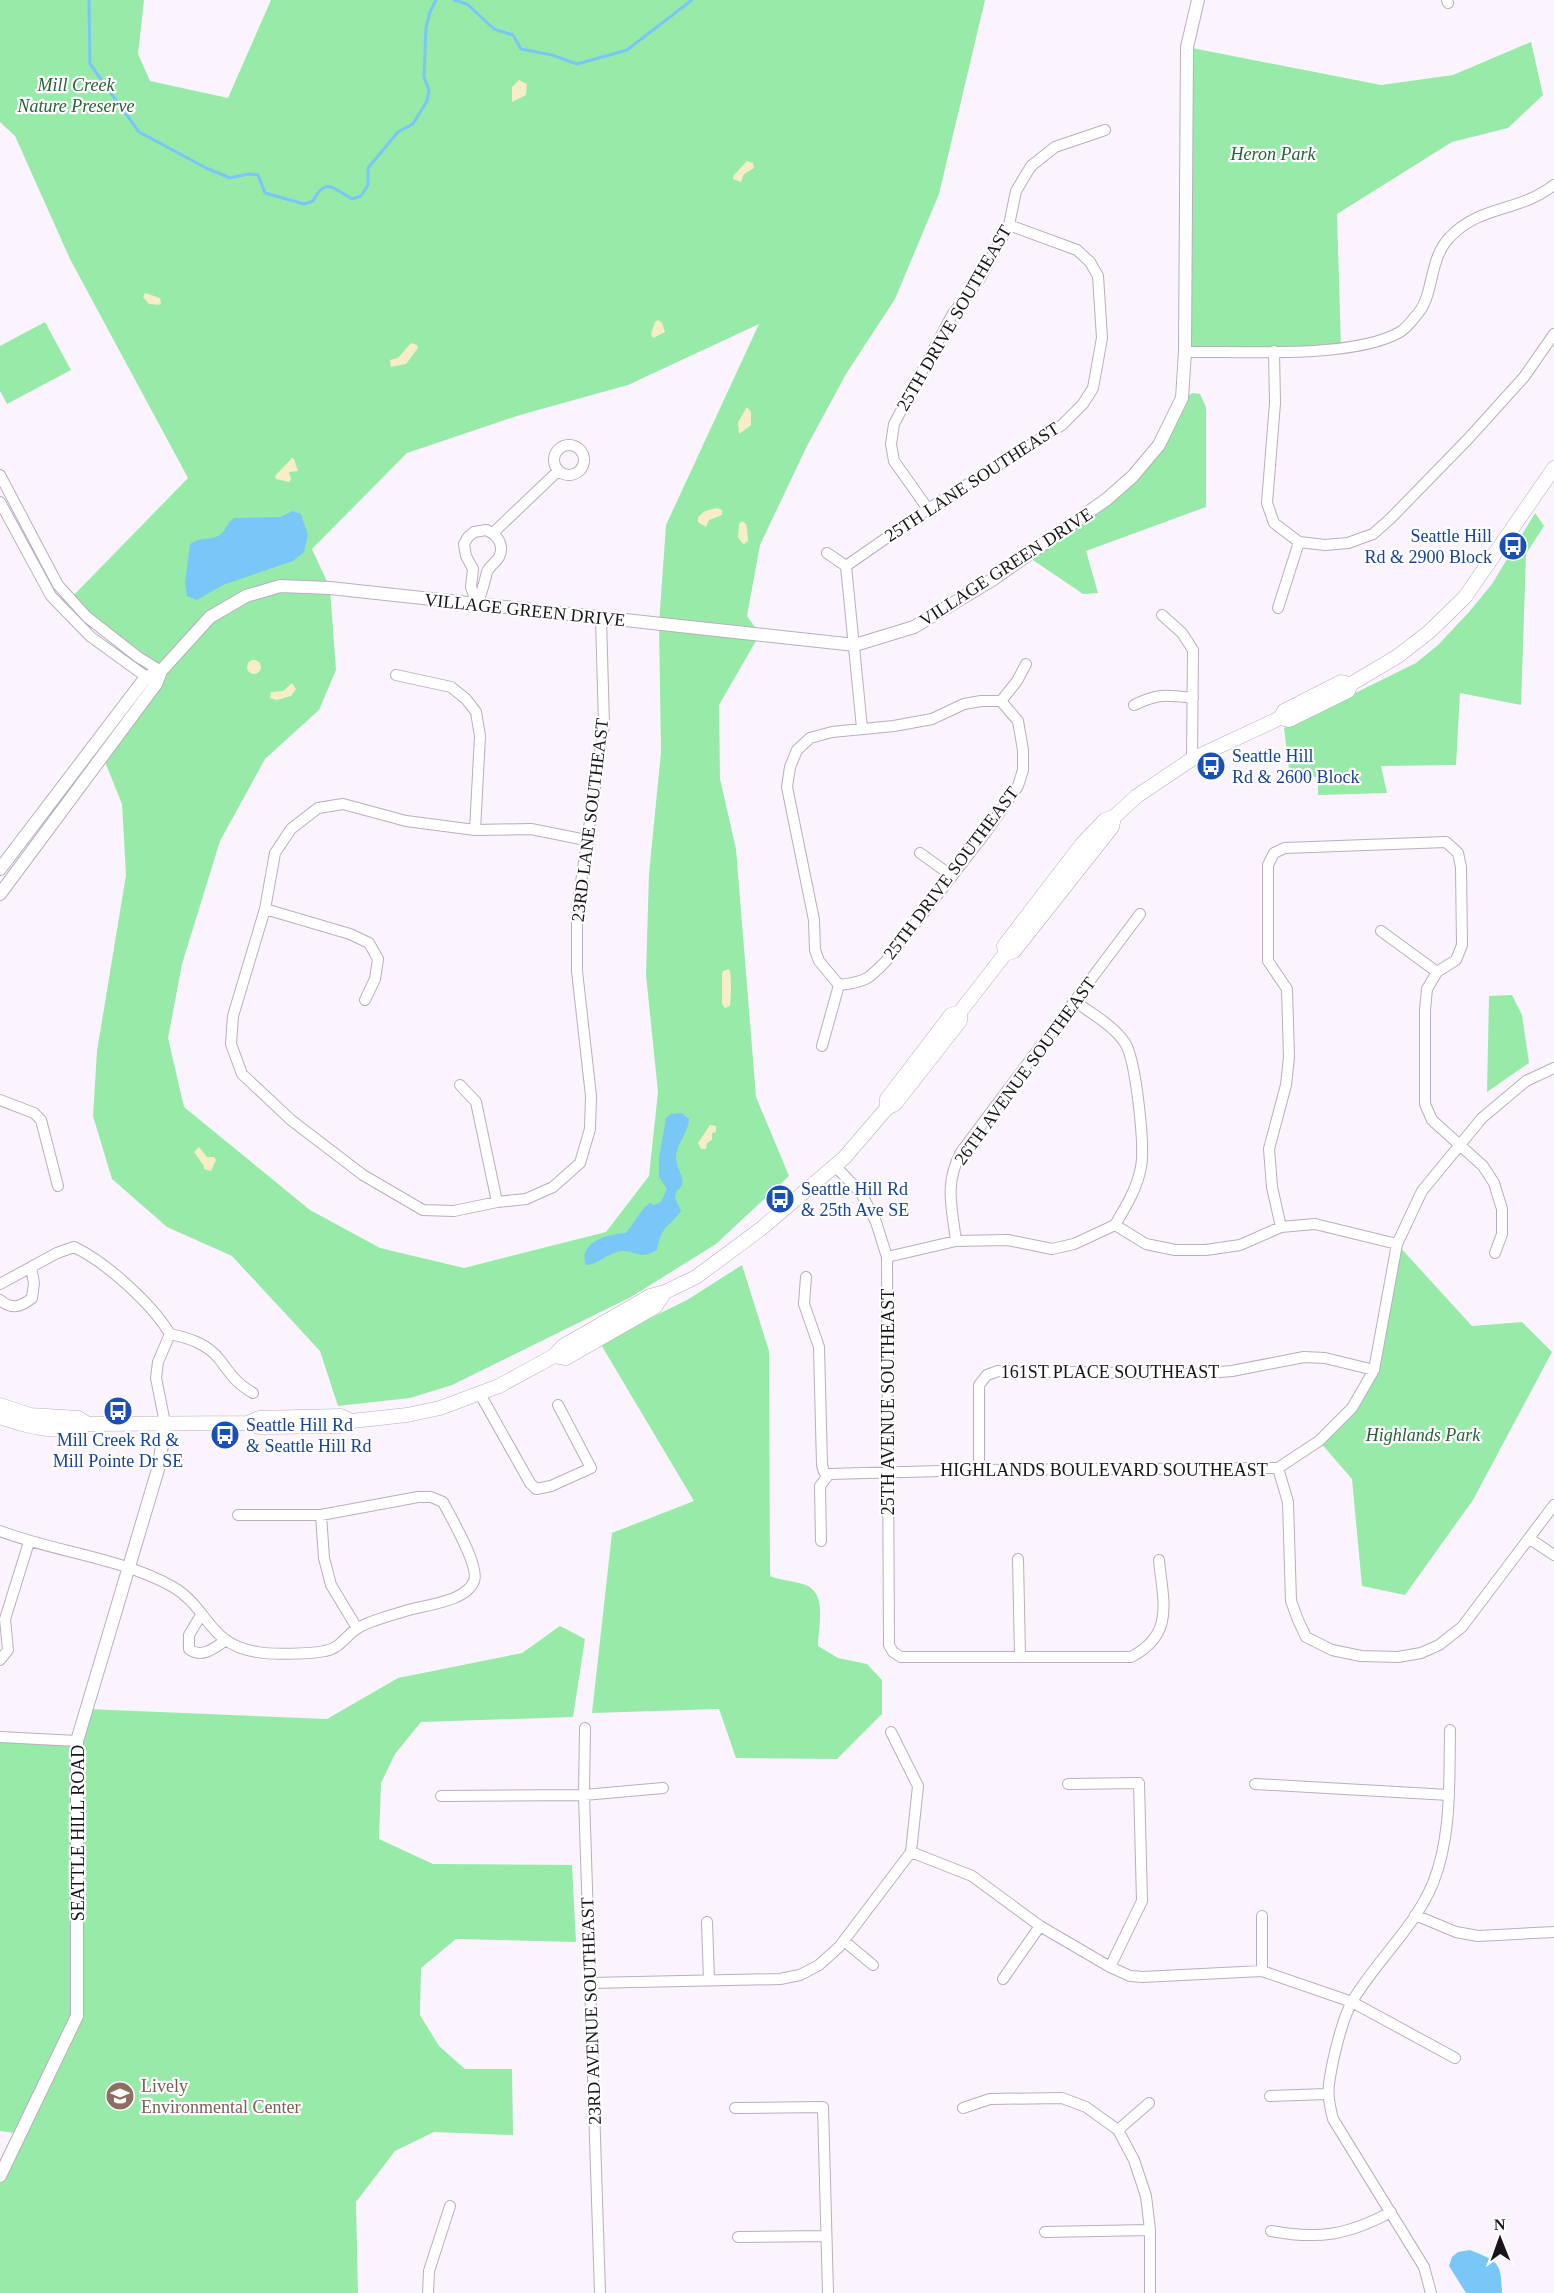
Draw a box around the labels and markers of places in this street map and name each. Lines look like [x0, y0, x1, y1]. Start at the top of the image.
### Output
place label: Seattle Hill Rd & 2900 Block [1364, 526, 1492, 567]
bus stop icon: Seattle Hill Rd & 2900 Block [1497, 530, 1529, 562]
place label: Seattle Hill Rd & 2600 Block [1232, 746, 1360, 787]
bus stop icon: Seattle Hill Rd & 2600 Block [1195, 750, 1227, 782]
place label: Seattle Hill Rd & 25th Ave SE [801, 1179, 909, 1220]
bus stop icon: Seattle Hill Rd & 25th Ave SE [764, 1183, 796, 1215]
bus stop icon: Mill Creek Rd & Mill Pointe Dr SE [102, 1395, 134, 1427]
place label: Seattle Hill Rd & Seattle Hill Rd [246, 1415, 372, 1456]
bus stop icon: Seattle Hill Rd & Seattle Hill Rd [209, 1419, 241, 1451]
place label: Mill Creek Rd & Mill Pointe Dr SE [53, 1430, 183, 1471]
place label: Lively Environmental Center [141, 2076, 300, 2117]
school or university icon: Lively Environmental Center [104, 2080, 136, 2112]

